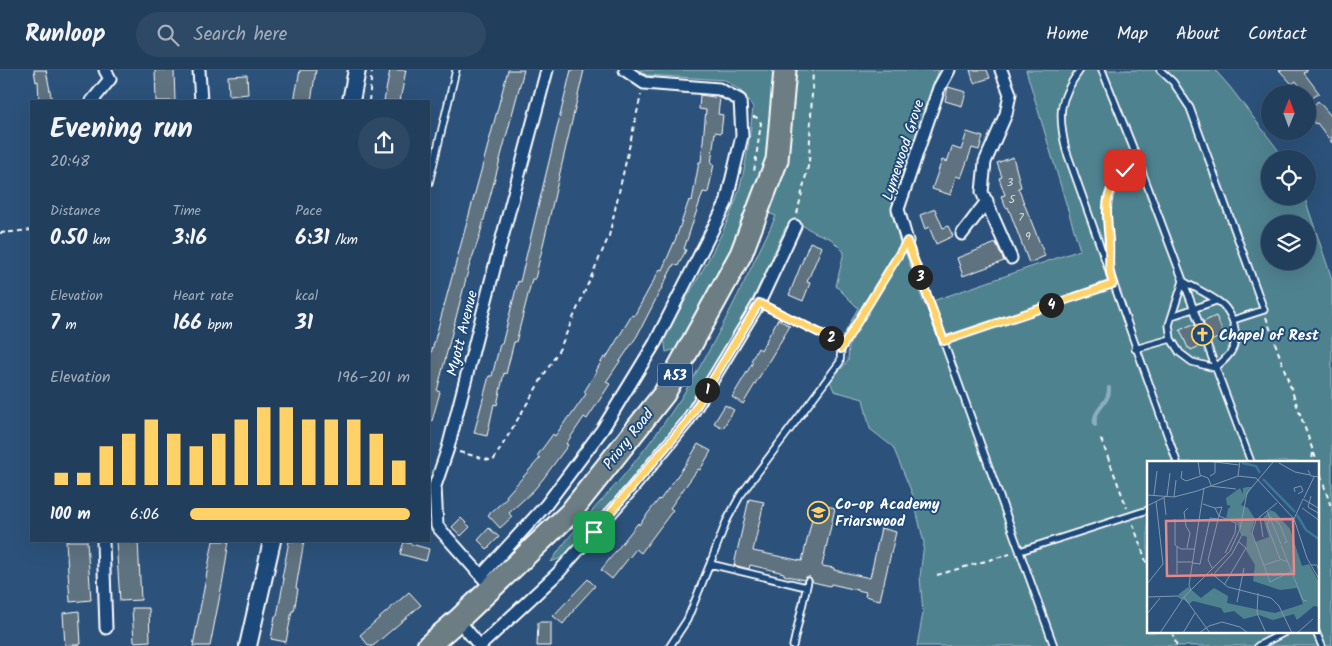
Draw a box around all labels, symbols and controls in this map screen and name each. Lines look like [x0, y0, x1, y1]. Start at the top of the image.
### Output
search box [136, 12, 486, 57]
text: Runloop [25, 15, 106, 54]
text: Search here [194, 20, 287, 50]
text: Home [1046, 20, 1089, 49]
text: Map [1117, 20, 1148, 49]
text: About [1176, 20, 1220, 49]
text: Contact [1248, 20, 1307, 49]
icon: search [154, 21, 182, 49]
north arrow [1261, 85, 1316, 140]
map controls [1261, 85, 1316, 270]
street label: Lymewood Grove [876, 96, 932, 204]
text: Evening run [50, 107, 193, 152]
button: share [358, 117, 410, 169]
text: 20:48 [50, 149, 90, 174]
pin [1104, 149, 1146, 191]
button: locate [1261, 150, 1316, 205]
icon: check [1111, 156, 1139, 184]
house number: 3 [1007, 173, 1014, 192]
house number: 5 [1009, 190, 1017, 209]
text: Distance [50, 200, 100, 222]
text: Time [173, 200, 201, 222]
text: Pace [295, 200, 322, 222]
house number: 7 [1018, 208, 1024, 227]
button: layers [1261, 215, 1316, 270]
text: 0.50 [50, 222, 87, 255]
text: 3:16 [173, 222, 207, 255]
text: 6:31 [295, 222, 330, 255]
house number: 9 [1025, 227, 1031, 246]
text: km [87, 229, 110, 251]
text: /km [330, 229, 358, 251]
pin: 3 [908, 264, 932, 290]
text: 3 [917, 266, 924, 288]
text: Elevation [50, 285, 103, 307]
text: Heart rate [173, 285, 234, 307]
text: kcal [295, 285, 318, 307]
street label: Myott Avenue [441, 288, 485, 379]
pin: 4 [1038, 292, 1064, 318]
text: 4 [1048, 294, 1055, 316]
text: 7 [50, 307, 60, 340]
text: 166 [173, 307, 202, 340]
text: 31 [295, 307, 313, 340]
text: m [60, 314, 77, 336]
text: bpm [202, 314, 233, 336]
church icon: Chapel of Rest [1191, 323, 1215, 347]
place label: Chapel of Rest [1219, 324, 1319, 348]
pin: 2 [818, 326, 844, 350]
text: 2 [827, 327, 836, 349]
road number: A53 [658, 364, 692, 386]
text: Elevation [50, 365, 111, 390]
text: 196–201 m [337, 365, 410, 390]
pin: 1 [694, 378, 720, 402]
text: 1 [705, 379, 710, 401]
street label: Priory Road [597, 404, 661, 475]
inset map [1147, 461, 1320, 634]
place label: Co-op Academy Friarswood [835, 493, 940, 534]
school or university icon: Co-op Academy Friarswood [807, 501, 831, 525]
text: 100 m [50, 502, 91, 527]
text: 6:06 [130, 502, 160, 527]
pin [573, 511, 615, 553]
icon: arrive [580, 518, 608, 546]

